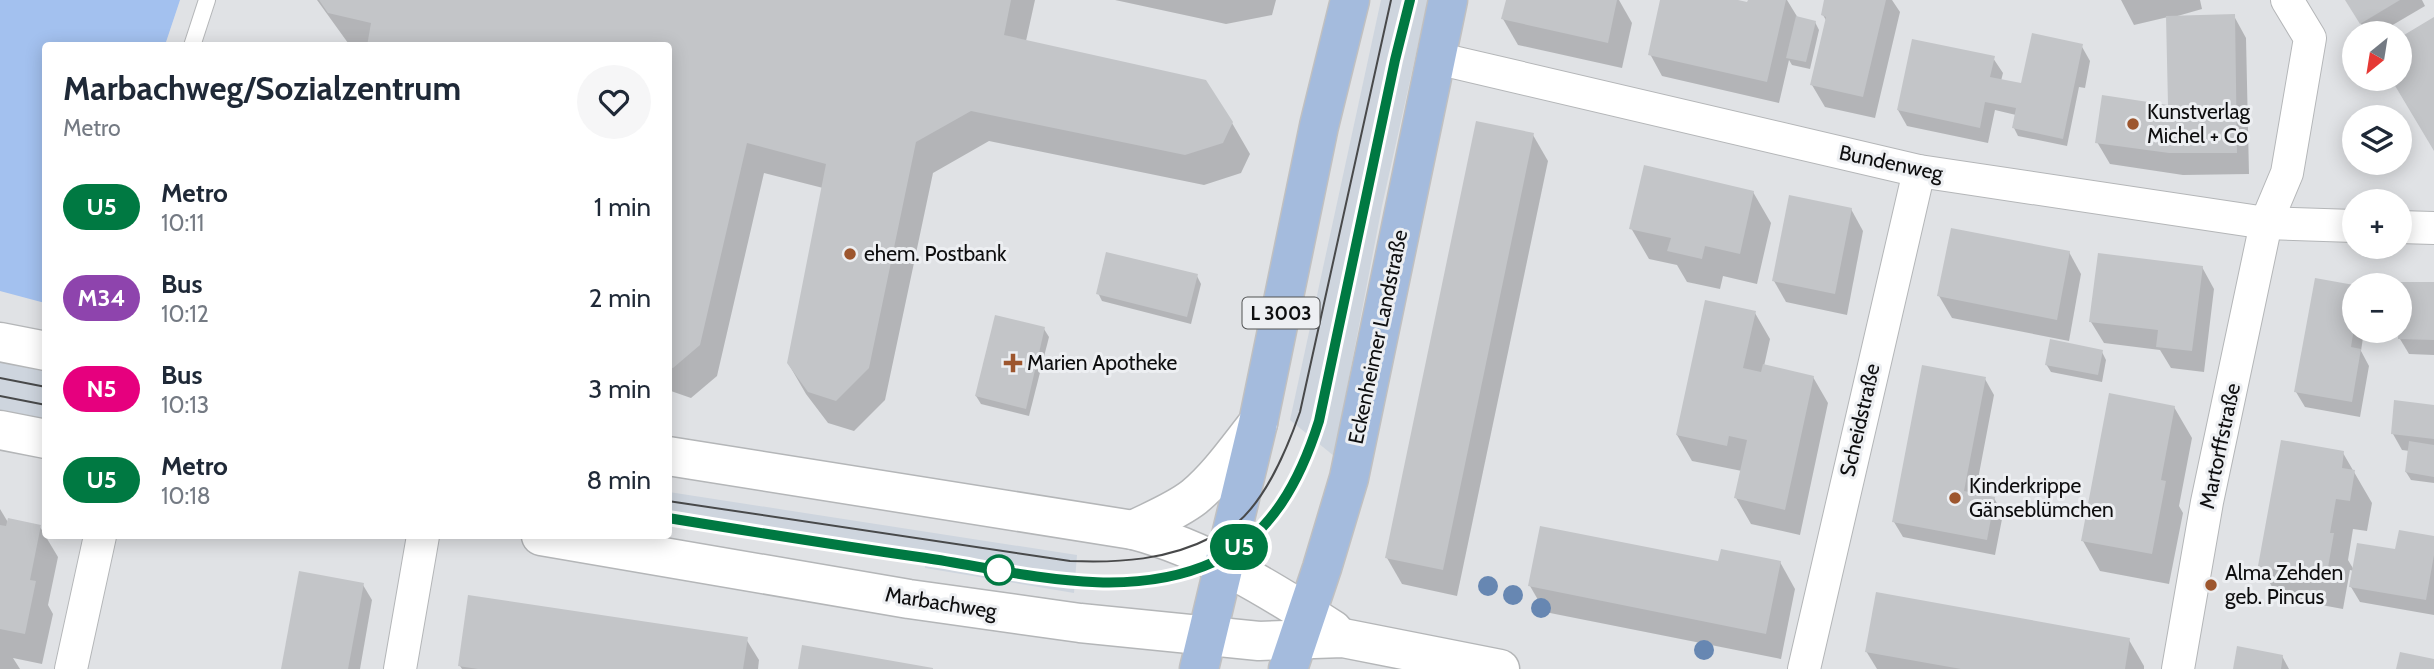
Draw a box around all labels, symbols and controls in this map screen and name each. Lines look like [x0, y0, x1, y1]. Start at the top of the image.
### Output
north arrow [2342, 21, 2412, 91]
map controls [2342, 21, 2412, 343]
button: heart [577, 65, 651, 139]
text: Marbachweg/Sozialzentrum [63, 68, 461, 108]
place label: Kunstverlag Michel + Co [2147, 99, 2250, 148]
button: layers [2342, 105, 2412, 175]
text: Metro [63, 114, 121, 142]
marker: Kunstverlag Michel + Co [2125, 116, 2141, 132]
street label: Bundenweg [1837, 139, 1946, 186]
text: Metro [161, 177, 228, 209]
button: + [2342, 189, 2412, 259]
text: 1 min [594, 191, 651, 223]
text: U5 [86, 192, 117, 221]
text: 10:11 [161, 209, 204, 237]
street label: Eckenheimer Landstraße [1343, 227, 1413, 446]
place label: ehem. Postbank [864, 241, 1007, 266]
marker: ehem. Postbank [842, 246, 858, 262]
text: Bus [161, 268, 202, 300]
button: − [2342, 273, 2412, 343]
text: 2 min [589, 282, 651, 314]
text: M34 [78, 283, 125, 312]
road number: L 3003 [1242, 298, 1320, 328]
text: 10:12 [161, 300, 209, 328]
place label: Marien Apotheke [1027, 350, 1178, 375]
marker: Marien Apotheke [1005, 355, 1021, 371]
text: Bus [161, 359, 202, 391]
street label: Scheidstraße [1834, 361, 1885, 479]
text: 3 min [588, 373, 651, 405]
text: N5 [87, 374, 116, 403]
street label: Martorffstraße [2194, 381, 2245, 511]
text: 10:13 [161, 391, 209, 419]
text: Metro [161, 450, 228, 482]
text: 8 min [587, 464, 651, 496]
text: U5 [86, 465, 117, 494]
place label: Kinderkrippe Gänseblümchen [1969, 473, 2114, 522]
text: 10:18 [161, 482, 211, 510]
marker: Kinderkrippe Gänseblümchen [1947, 490, 1963, 506]
line badge: U5 [1208, 524, 1270, 570]
text: U5 [1224, 532, 1254, 561]
unlabelled marker [984, 555, 1014, 585]
place label: Alma Zehden geb. Pincus [2225, 560, 2343, 609]
marker: Alma Zehden geb. Pincus [2203, 577, 2219, 593]
street label: Marbachweg [884, 581, 999, 624]

